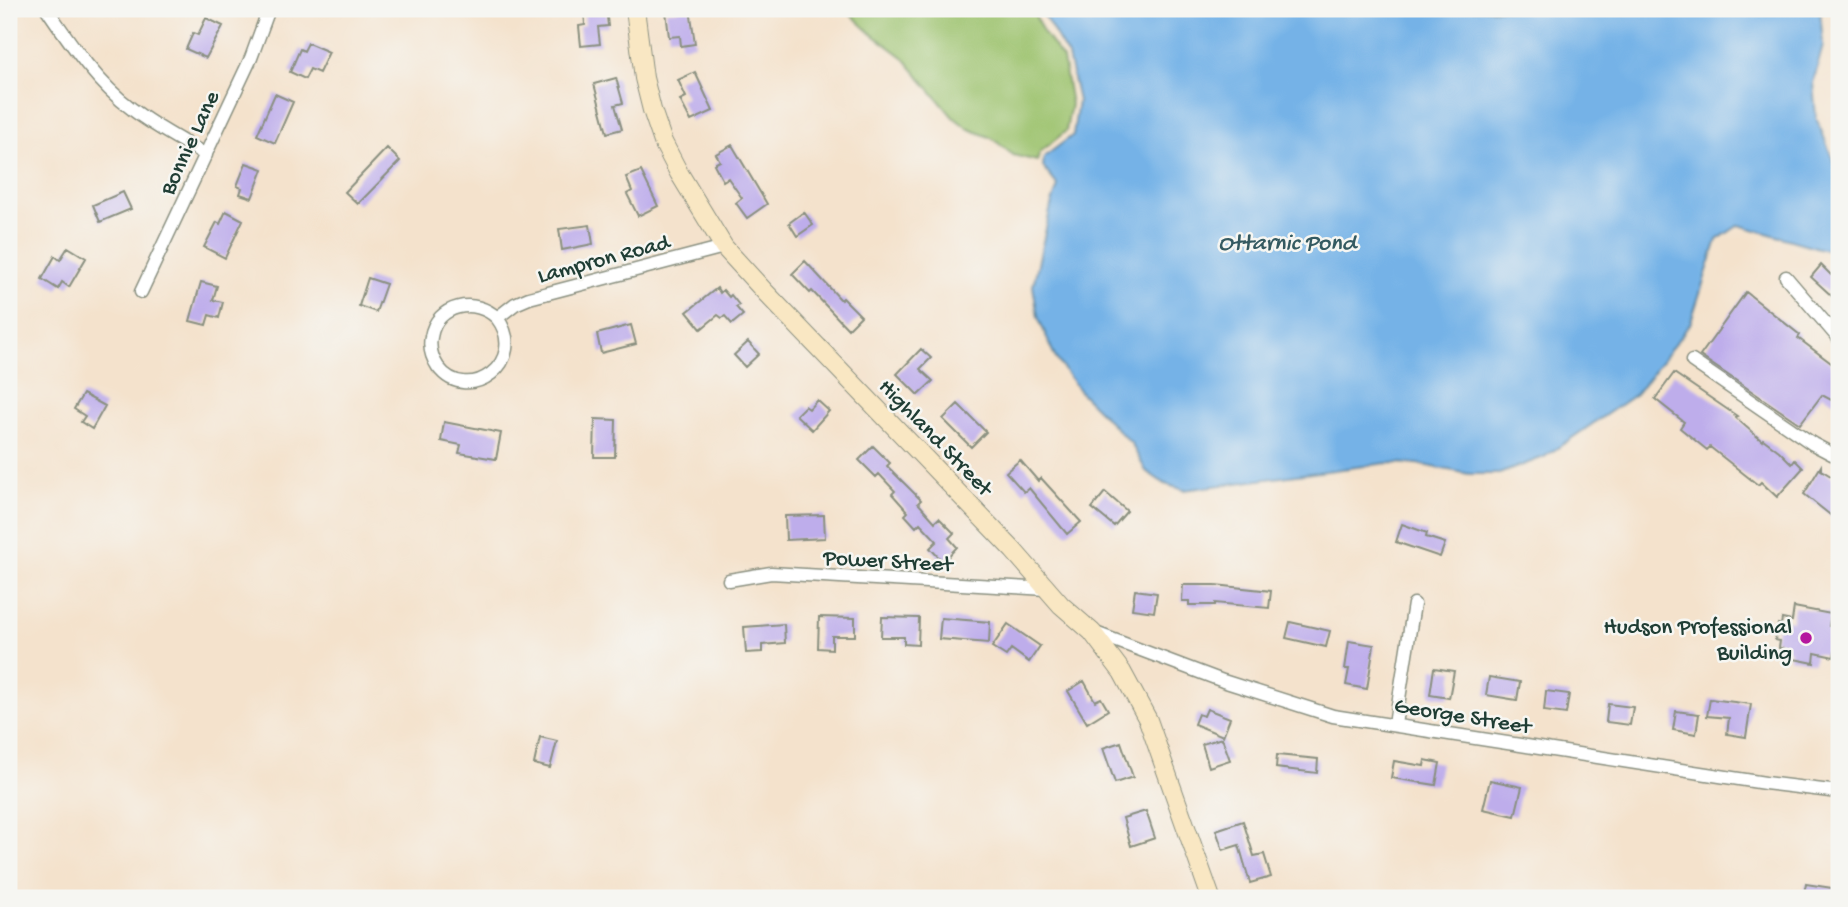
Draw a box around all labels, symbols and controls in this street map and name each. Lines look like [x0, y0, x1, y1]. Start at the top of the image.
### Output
street label: Bonnie Lane [155, 86, 228, 201]
street label: Lampron Road [535, 229, 674, 291]
water label: Ottarnic Pond [1218, 230, 1359, 259]
street label: Highland Street [872, 374, 998, 504]
street label: Power Street [822, 546, 955, 579]
place label: Hudson Professional Building [1604, 615, 1792, 668]
marker: Hudson Professional Building [1798, 630, 1814, 646]
street label: George Street [1392, 693, 1534, 742]

